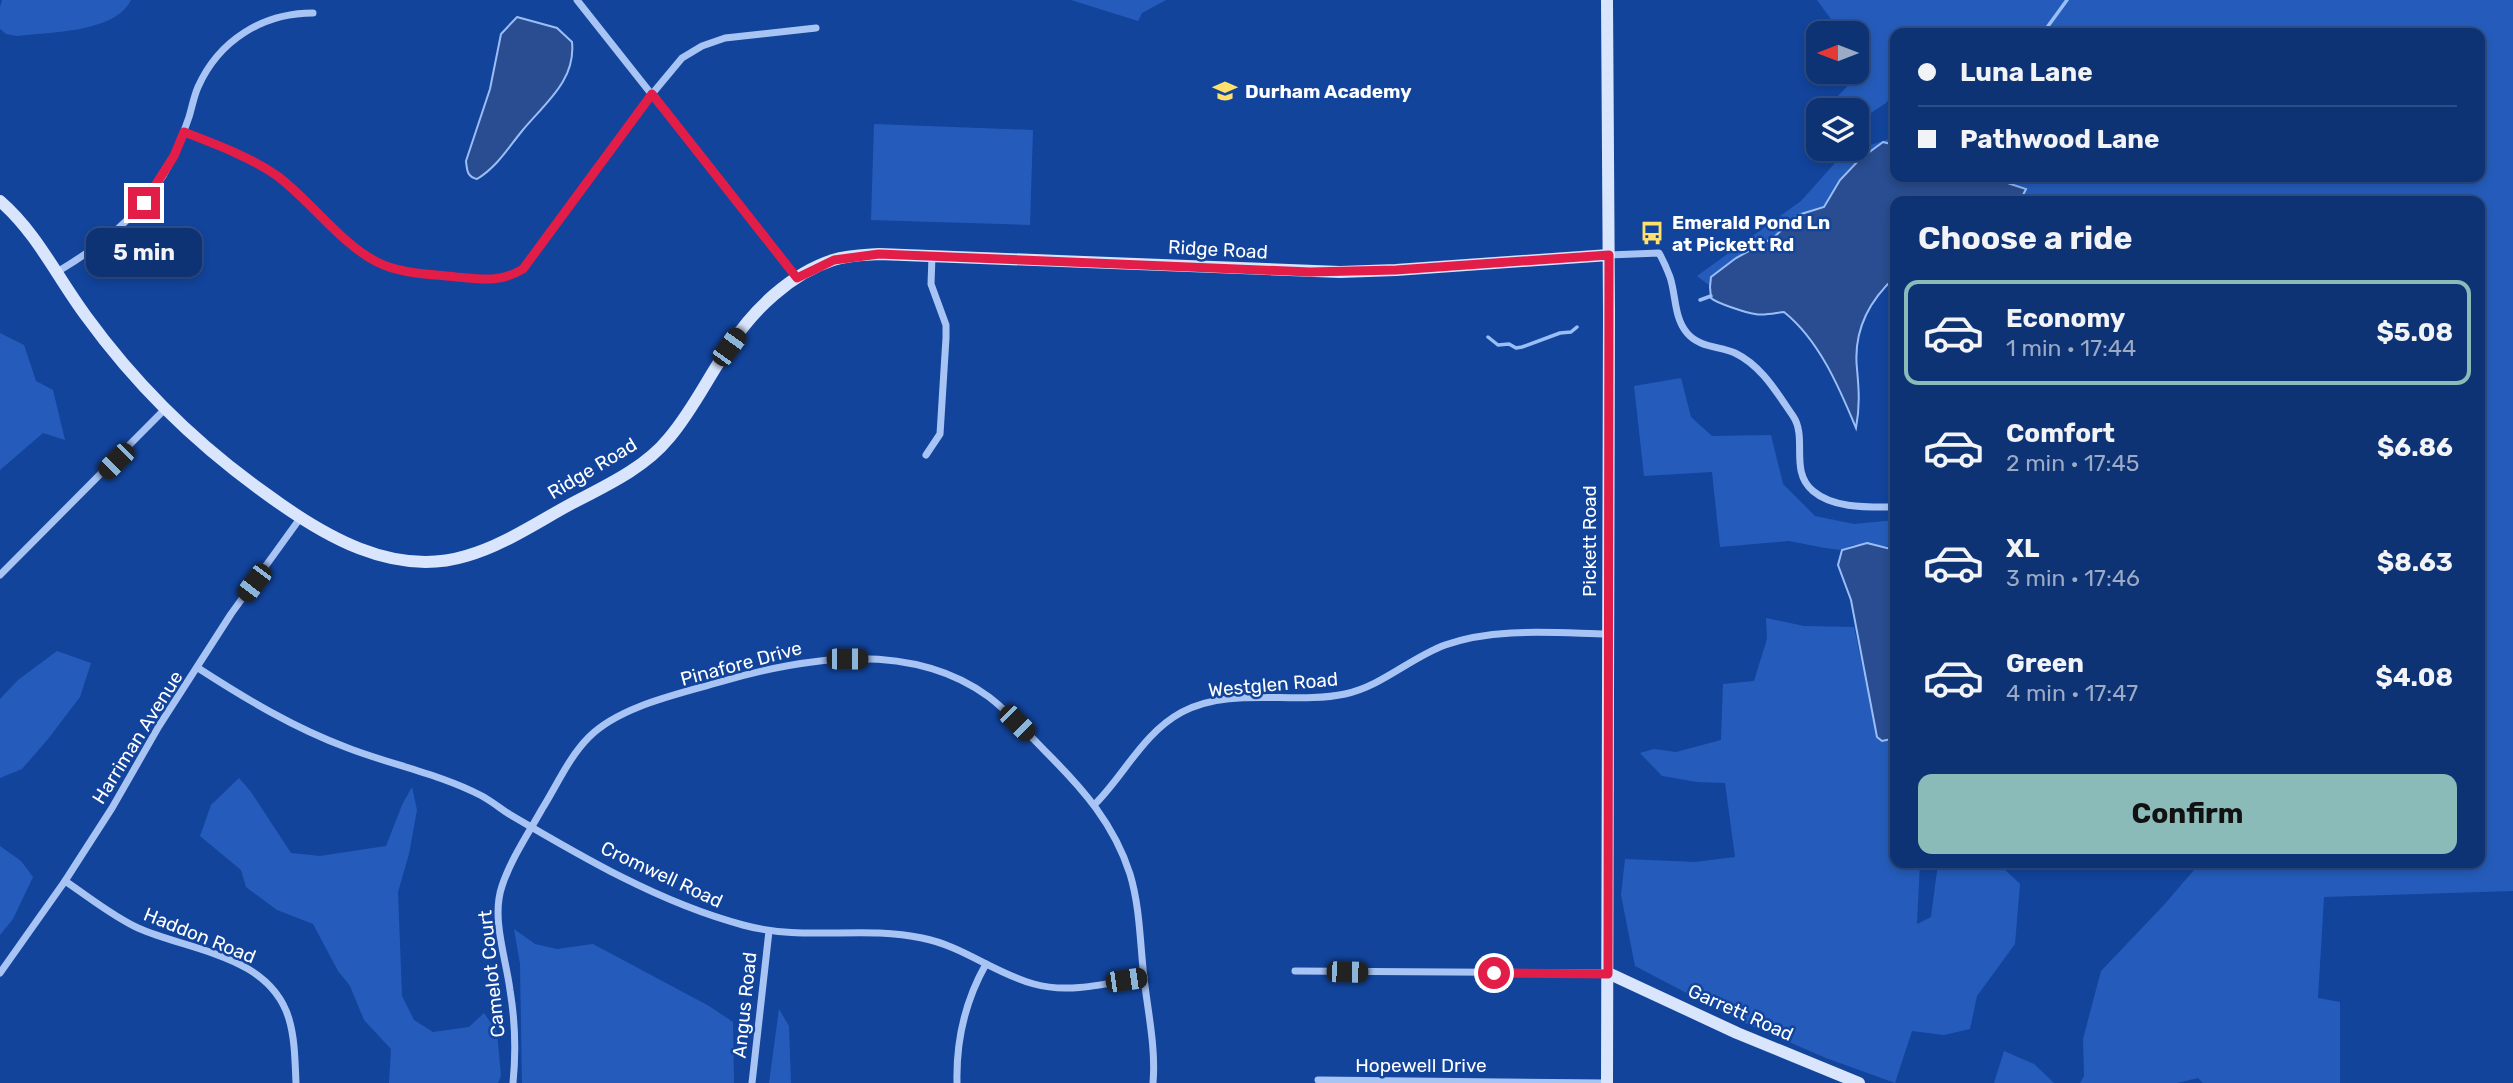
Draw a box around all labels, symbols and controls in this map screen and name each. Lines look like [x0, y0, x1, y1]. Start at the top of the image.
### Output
north arrow [1806, 21, 1869, 84]
map controls [1806, 21, 1869, 161]
text: Luna Lane [1960, 57, 2093, 88]
school or university icon: Durham Academy [1211, 77, 1239, 105]
place label: Durham Academy [1245, 80, 1412, 103]
button: layers [1806, 98, 1869, 161]
text: Pathwood Lane [1960, 124, 2159, 155]
route end [128, 187, 160, 219]
place label: Emerald Pond Ln at Pickett Rd [1672, 211, 1830, 256]
bus stop icon: Emerald Pond Ln at Pickett Rd [1638, 219, 1666, 247]
text: Choose a ride [1918, 219, 2132, 257]
callout: 5 min [86, 228, 202, 276]
street label: Ridge Road [1167, 235, 1269, 264]
text: 5 min [113, 238, 175, 266]
icon: car [1922, 301, 1985, 364]
text: Economy [2006, 303, 2125, 334]
text: $5.08 [2376, 317, 2453, 348]
car [709, 324, 750, 370]
text: 1 min · 17:44 [2006, 334, 2136, 362]
icon: car [1922, 416, 1985, 479]
text: Comfort [2006, 418, 2115, 449]
text: $6.86 [2377, 432, 2453, 463]
street label: Ridge Road [543, 433, 641, 504]
car [94, 439, 139, 483]
text: 2 min · 17:45 [2006, 449, 2139, 477]
street label: Pickett Road [1578, 485, 1601, 597]
icon: car [1922, 531, 1985, 594]
text: XL [2006, 533, 2039, 564]
text: $8.63 [2377, 547, 2453, 578]
car [233, 560, 276, 606]
text: 3 min · 17:46 [2006, 564, 2140, 592]
street label: Pinafore Drive [678, 636, 804, 691]
icon: car [1922, 646, 1985, 709]
text: Green [2006, 648, 2084, 679]
car [827, 649, 869, 670]
text: $4.08 [2376, 662, 2453, 693]
street label: Harriman Avenue [87, 666, 188, 808]
street label: Westglen Road [1207, 667, 1339, 702]
text: 4 min · 17:47 [2006, 679, 2138, 707]
car [995, 701, 1040, 745]
button: Confirm [1918, 774, 2457, 854]
street label: Cromwell Road [597, 836, 726, 913]
street label: Haddon Road [140, 903, 259, 968]
street label: Camelot Court [473, 909, 510, 1039]
street label: Angus Road [727, 951, 761, 1059]
route start [1478, 957, 1510, 989]
car [1326, 961, 1369, 983]
car [1104, 967, 1149, 993]
street label: Garrett Road [1685, 979, 1797, 1046]
street label: Hopewell Drive [1355, 1054, 1487, 1077]

